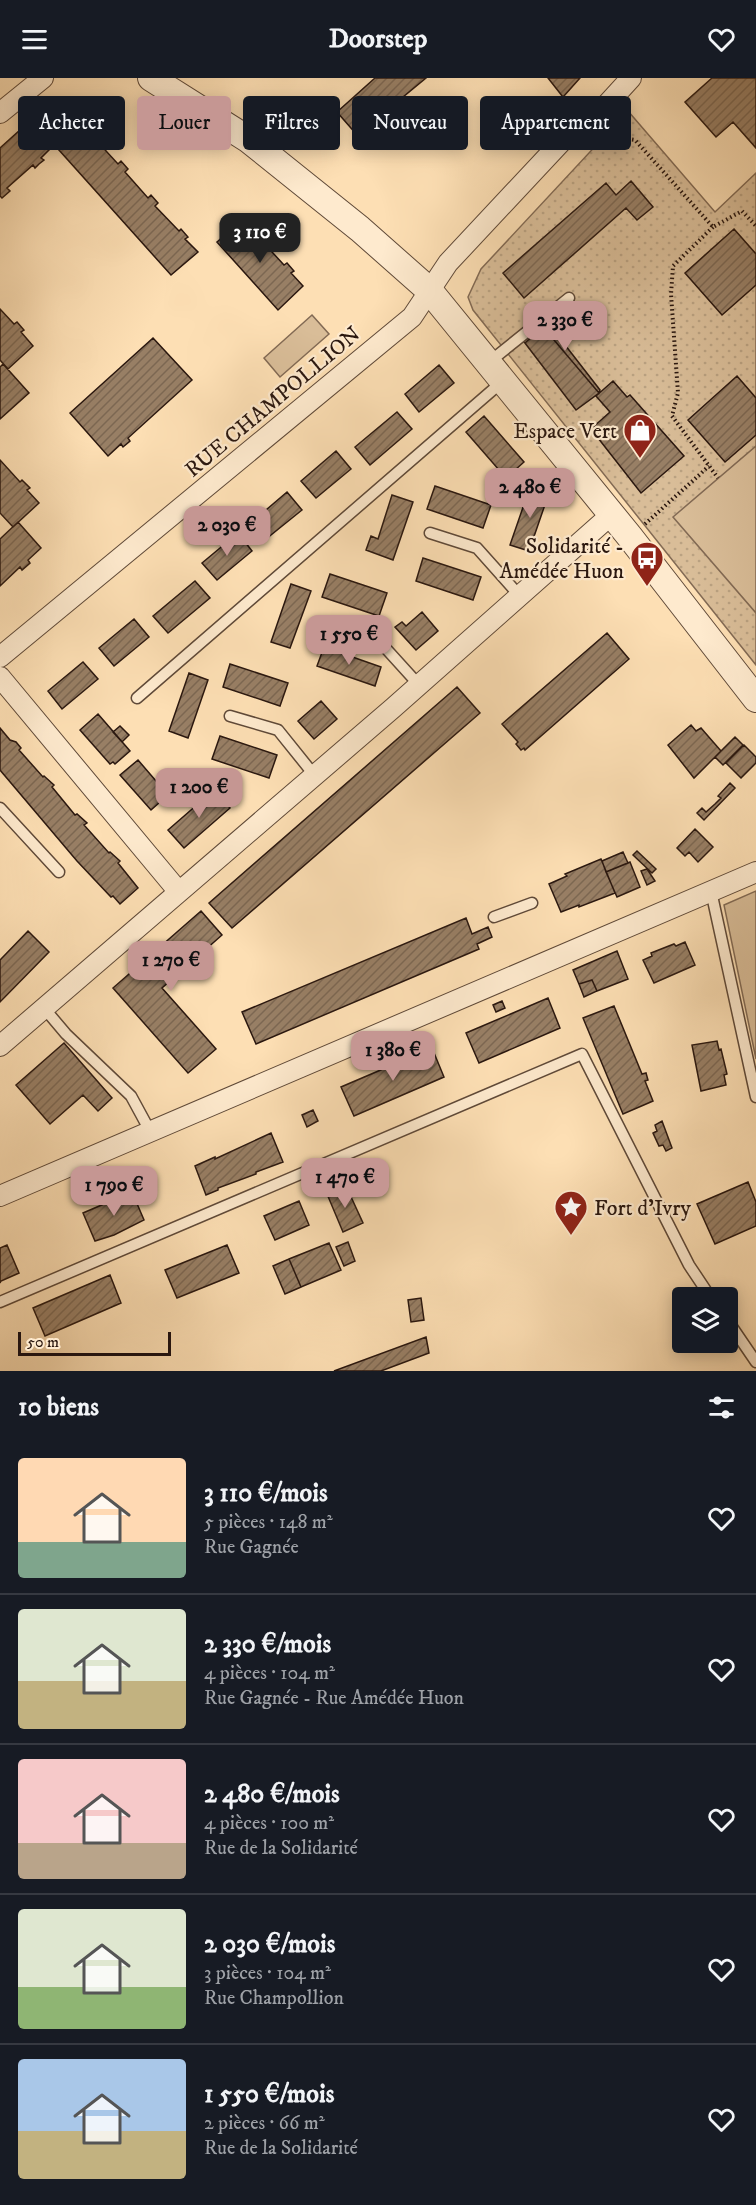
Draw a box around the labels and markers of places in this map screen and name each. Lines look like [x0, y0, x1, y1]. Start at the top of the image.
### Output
pin: 3 110 € [205, 213, 315, 264]
pin: 2 330 € [510, 301, 620, 352]
shop icon: Espace Vert [622, 412, 658, 459]
place label: Espace Vert [513, 418, 617, 445]
pin: 2 480 € [475, 468, 585, 519]
pin: 2 030 € [172, 506, 282, 557]
place label: Solidarité - Amédée Huon [500, 533, 624, 585]
bus stop icon: Solidarité - Amédée Huon [629, 540, 665, 587]
pin: 1 550 € [294, 615, 404, 666]
pin: 1 200 € [144, 768, 254, 819]
pin: 1 270 € [116, 941, 226, 992]
pin: 1 380 € [338, 1031, 448, 1082]
pin: 1 470 € [290, 1158, 400, 1209]
pin: 1 790 € [59, 1166, 169, 1217]
place icon: Fort d'Ivry [553, 1189, 589, 1236]
place label: Fort d'Ivry [594, 1195, 691, 1222]

